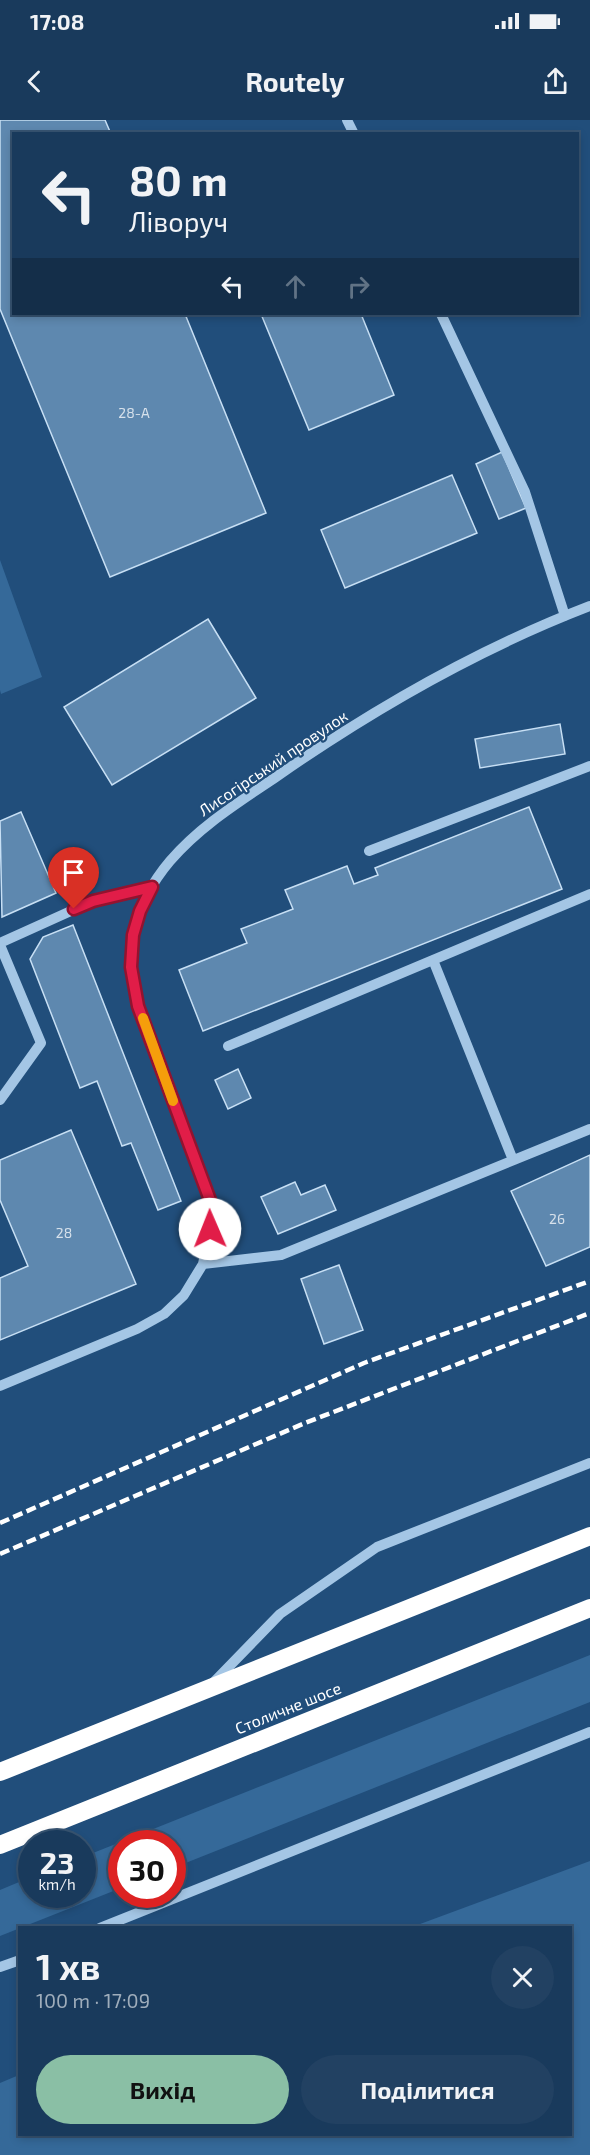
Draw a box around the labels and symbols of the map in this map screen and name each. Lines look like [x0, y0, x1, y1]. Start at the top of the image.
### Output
house number: 28-А [118, 404, 150, 421]
street label: Лисогірський провулок [195, 705, 352, 820]
pin [48, 847, 99, 909]
position arrow [178, 1197, 242, 1261]
house number: 26 [549, 1210, 565, 1227]
house number: 28 [56, 1224, 72, 1241]
street label: Столичне шосе [232, 1678, 344, 1737]
speed limit sign: 30 [108, 1830, 186, 1908]

